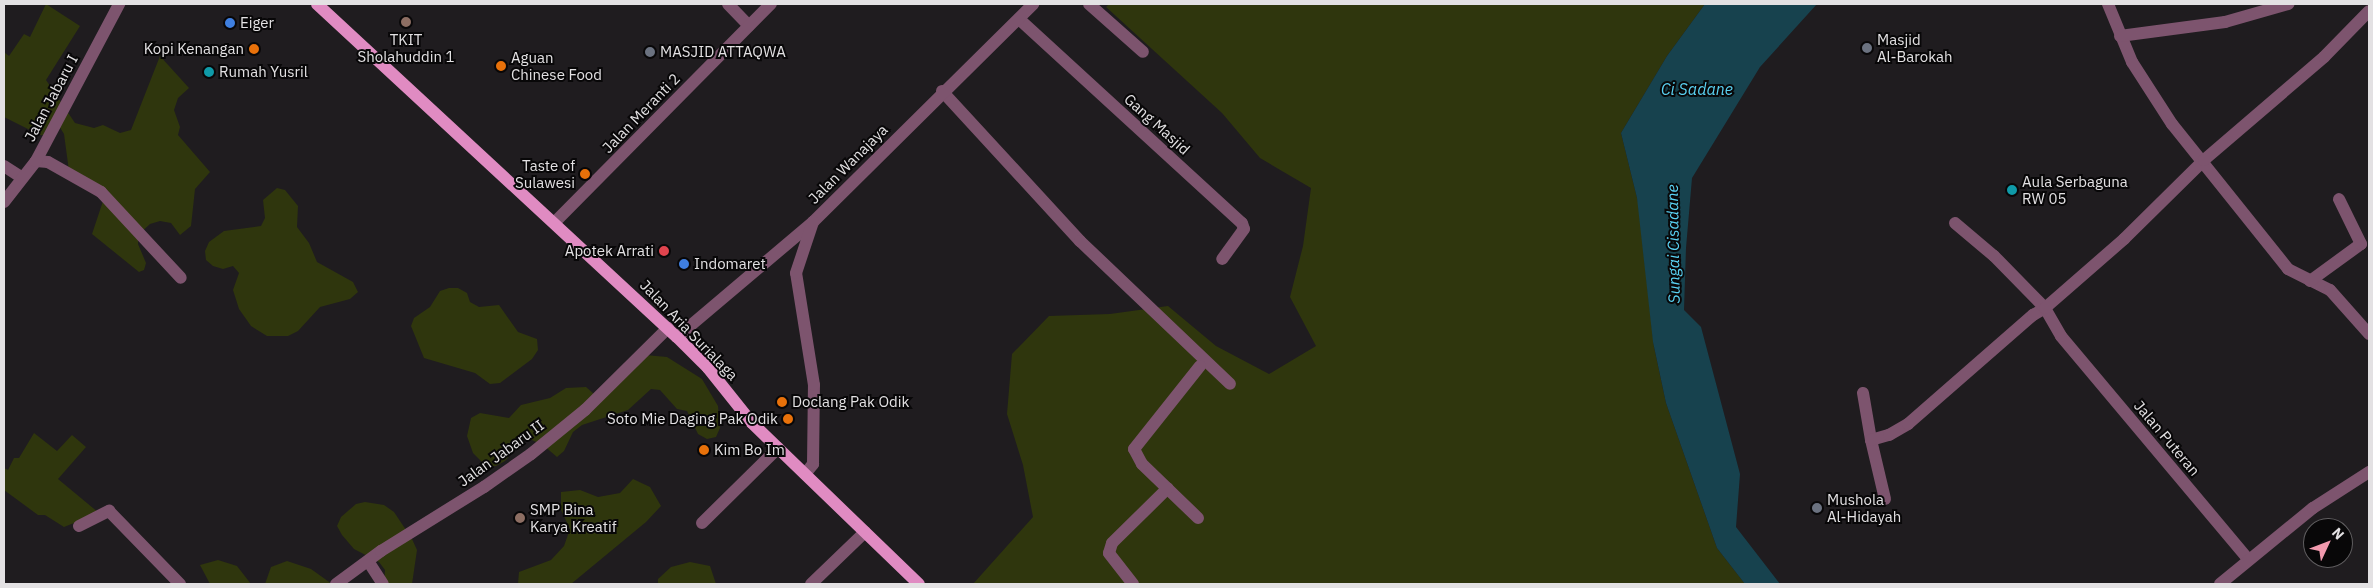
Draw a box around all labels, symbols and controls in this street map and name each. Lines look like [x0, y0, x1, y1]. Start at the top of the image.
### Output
place label: Eiger [240, 14, 274, 32]
marker: TKIT Sholahuddin 1 [400, 16, 412, 28]
marker: Eiger [224, 17, 236, 29]
place label: TKIT Sholahuddin 1 [358, 30, 454, 65]
place label: Masjid Al-Barokah [1877, 30, 1953, 65]
place label: Kopi Kenangan [144, 40, 244, 58]
marker: Masjid Al-Barokah [1861, 42, 1873, 54]
marker: Kopi Kenangan [248, 43, 260, 55]
place label: MASJID ATTAQWA [660, 43, 786, 61]
marker: MASJID ATTAQWA [644, 46, 656, 58]
place label: Aguan Chinese Food [511, 48, 602, 83]
street label: Jalan Jabaru I [21, 52, 81, 144]
marker: Aguan Chinese Food [495, 60, 507, 72]
place label: Rumah Yusril [219, 63, 308, 81]
marker: Rumah Yusril [203, 66, 215, 78]
street label: Jalan Meranti 2 [598, 69, 684, 157]
water label: Ci Sadane [1661, 79, 1733, 99]
street label: Gang Masjid [1120, 90, 1194, 158]
street label: Jalan Wanajaya [805, 121, 891, 207]
place label: Taste of Sulawesi [515, 156, 575, 191]
marker: Taste of Sulawesi [579, 168, 591, 180]
place label: Aula Serbaguna RW 05 [2022, 172, 2128, 207]
water label: Sungai Cisadane [1662, 184, 1684, 304]
marker: Aula Serbaguna RW 05 [2006, 184, 2018, 196]
place label: Apotek Arrati [565, 242, 654, 260]
marker: Apotek Arrati [658, 245, 670, 257]
place label: Indomaret [694, 255, 766, 273]
marker: Indomaret [678, 258, 690, 270]
street label: Jalan Aria Surialaga [636, 276, 742, 384]
place label: Doclang Pak Odik [792, 393, 909, 411]
marker: Doclang Pak Odik [776, 396, 788, 408]
street label: Jalan Puteran [2130, 397, 2204, 479]
place label: Soto Mie Daging Pak Odik [607, 410, 778, 428]
marker: Soto Mie Daging Pak Odik [782, 413, 794, 425]
street label: Jalan Jabaru II [455, 416, 547, 490]
place label: Kim Bo Im [714, 441, 785, 459]
marker: Kim Bo Im [698, 444, 710, 456]
place label: Mushola Al-Hidayah [1827, 490, 1901, 525]
place label: SMP Bina Karya Kreatif [530, 500, 617, 535]
marker: Mushola Al-Hidayah [1811, 502, 1823, 514]
marker: SMP Bina Karya Kreatif [514, 512, 526, 524]
north arrow [2303, 518, 2353, 568]
text: N [2328, 524, 2348, 543]

